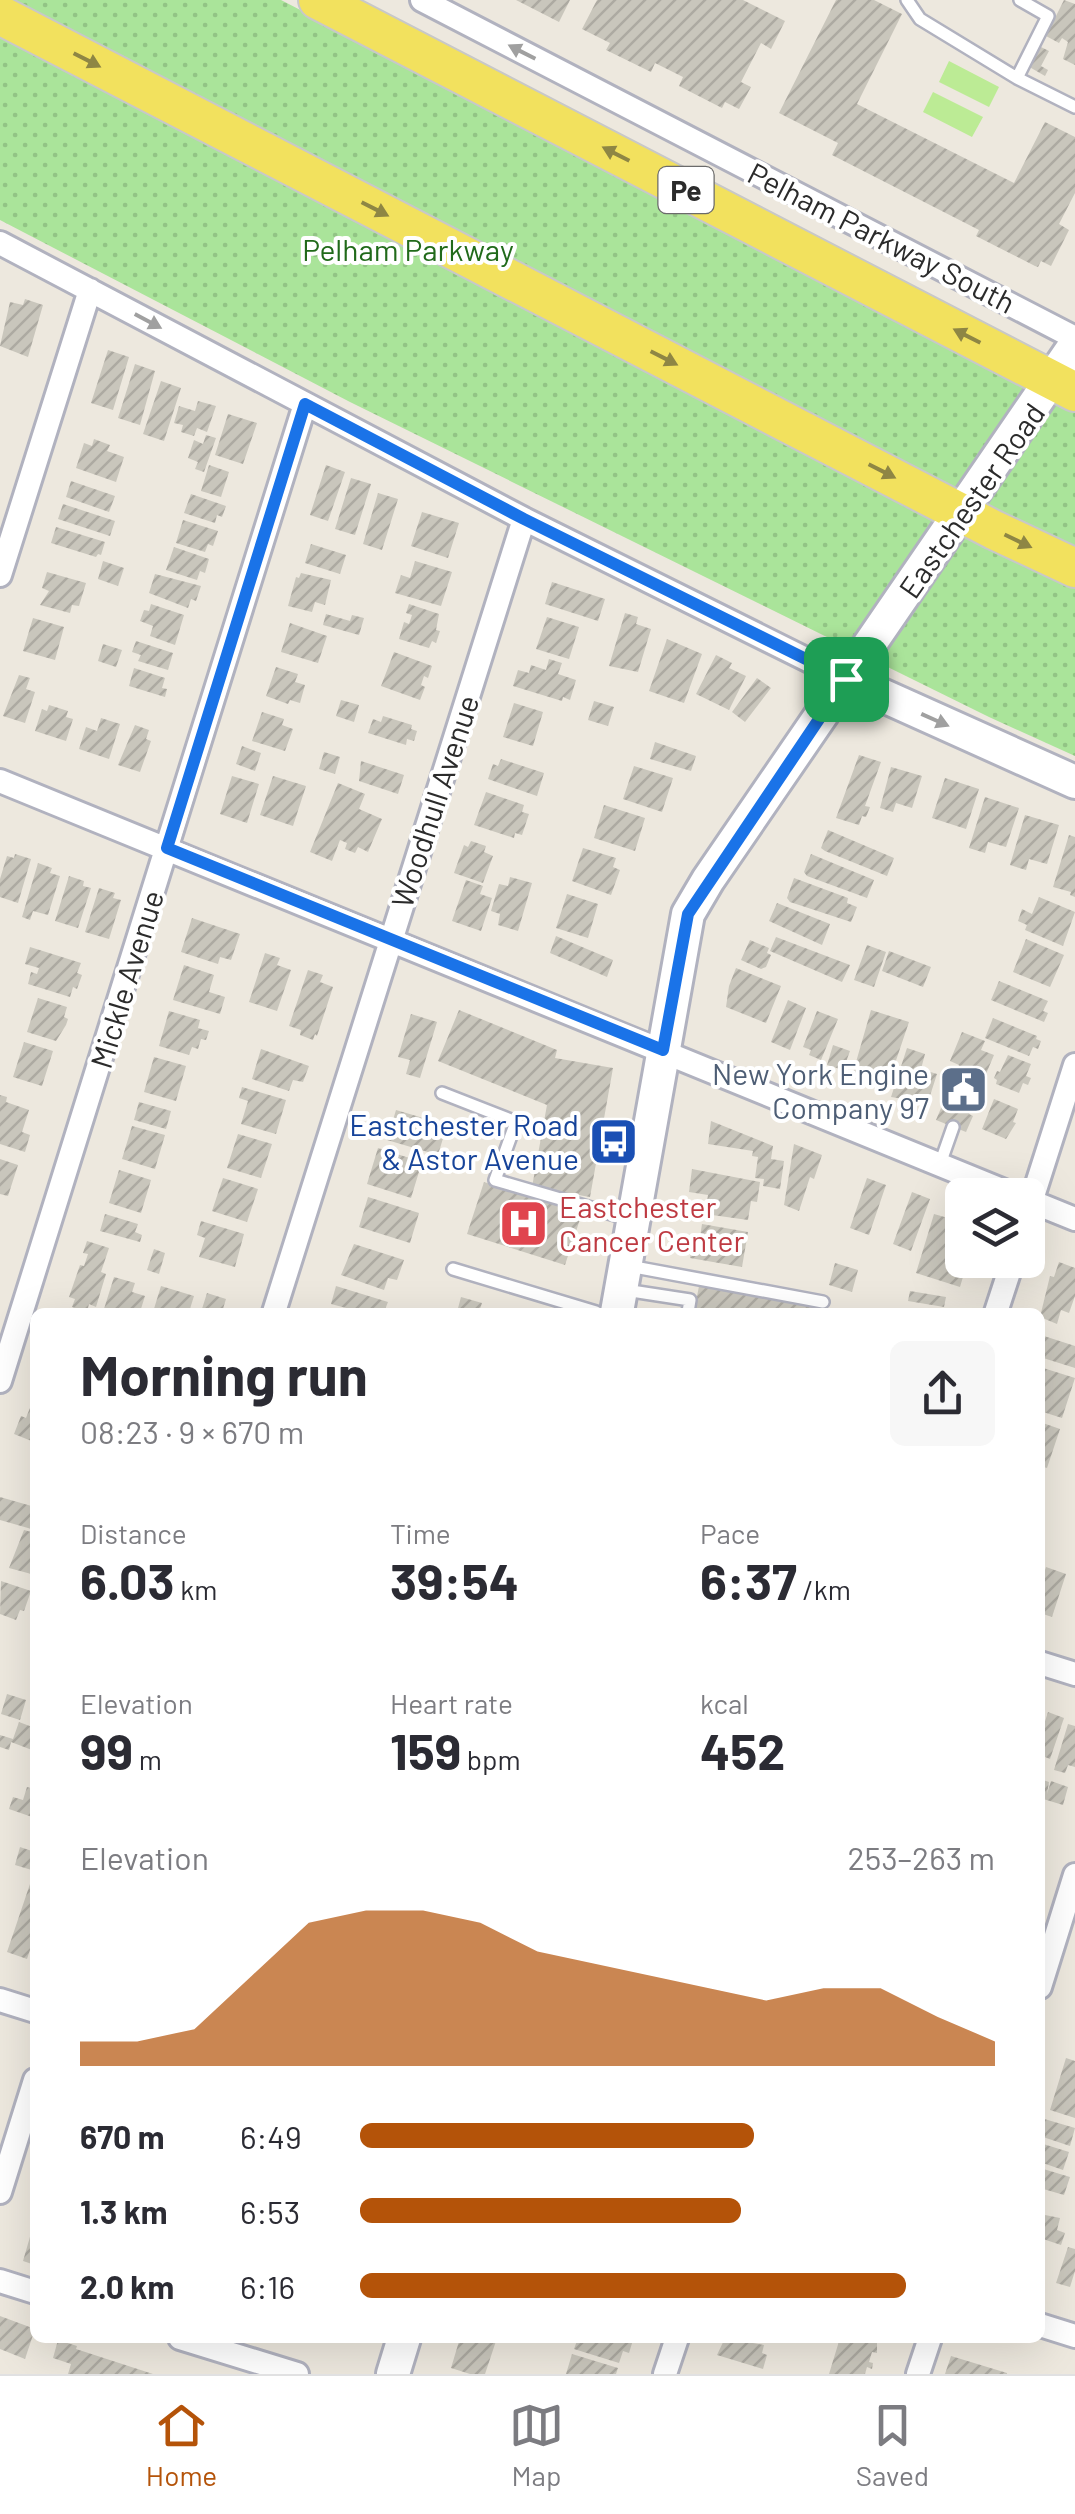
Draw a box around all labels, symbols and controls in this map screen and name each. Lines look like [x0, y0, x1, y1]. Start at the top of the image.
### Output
one-way arrow [508, 44, 537, 61]
one-way arrow [72, 51, 101, 68]
one-way arrow [601, 146, 630, 163]
street label: Pelham Parkway South [743, 154, 1021, 320]
road number: Pe [658, 167, 714, 213]
one-way arrow [361, 200, 390, 217]
park label: Pelham Parkway [302, 231, 514, 267]
one-way arrow [134, 312, 162, 329]
one-way arrow [952, 328, 981, 345]
one-way arrow [650, 349, 679, 366]
street label: Eastchester Road [890, 396, 1052, 604]
one-way arrow [867, 462, 896, 479]
one-way arrow [1004, 532, 1033, 549]
pin [804, 637, 889, 722]
icon: arrive [819, 652, 874, 707]
street label: Woodhull Avenue [383, 690, 485, 912]
one-way arrow [921, 711, 950, 728]
street label: Mickle Avenue [82, 886, 170, 1072]
place label: New York Engine Company 97 [712, 1055, 929, 1125]
public building icon: New York Engine Company 97 [938, 1064, 990, 1116]
place label: Eastchester Road & Astor Avenue [349, 1106, 579, 1176]
bus stop icon: Eastchester Road & Astor Avenue [588, 1115, 640, 1167]
map controls [945, 1178, 1045, 1278]
button: layers [945, 1178, 1045, 1278]
place label: Eastchester Cancer Center [559, 1188, 745, 1258]
hospital icon: Eastchester Cancer Center [498, 1197, 550, 1249]
text: Morning run [80, 1341, 368, 1407]
button: share [890, 1341, 995, 1446]
text: 08:23 · 9 × 670 m [80, 1412, 304, 1450]
text: Distance [80, 1516, 187, 1550]
text: Time [390, 1516, 451, 1550]
text: Pace [700, 1516, 760, 1550]
text: 6.03 [80, 1550, 175, 1610]
text: 39:54 [390, 1550, 519, 1610]
text: 6:37 [700, 1550, 797, 1610]
text: km [175, 1572, 217, 1606]
text: /km [797, 1572, 851, 1606]
text: Elevation [80, 1686, 193, 1720]
text: Heart rate [390, 1686, 513, 1720]
text: kcal [700, 1686, 749, 1720]
text: 99 [80, 1720, 133, 1780]
text: 159 [390, 1720, 461, 1780]
text: 452 [700, 1720, 785, 1780]
text: m [133, 1742, 162, 1776]
text: bpm [461, 1742, 521, 1776]
text: Elevation [80, 1838, 209, 1876]
text: 253–263 m [848, 1838, 995, 1876]
text: 670 m [80, 2117, 164, 2155]
text: 6:49 [240, 2117, 302, 2155]
text: 1.3 km [80, 2192, 167, 2230]
text: 6:53 [240, 2192, 300, 2230]
text: 2.0 km [80, 2267, 174, 2305]
text: 6:16 [240, 2267, 295, 2305]
tab: Home [146, 2398, 217, 2492]
tab: Map [509, 2398, 564, 2492]
tab: Saved [856, 2398, 929, 2492]

